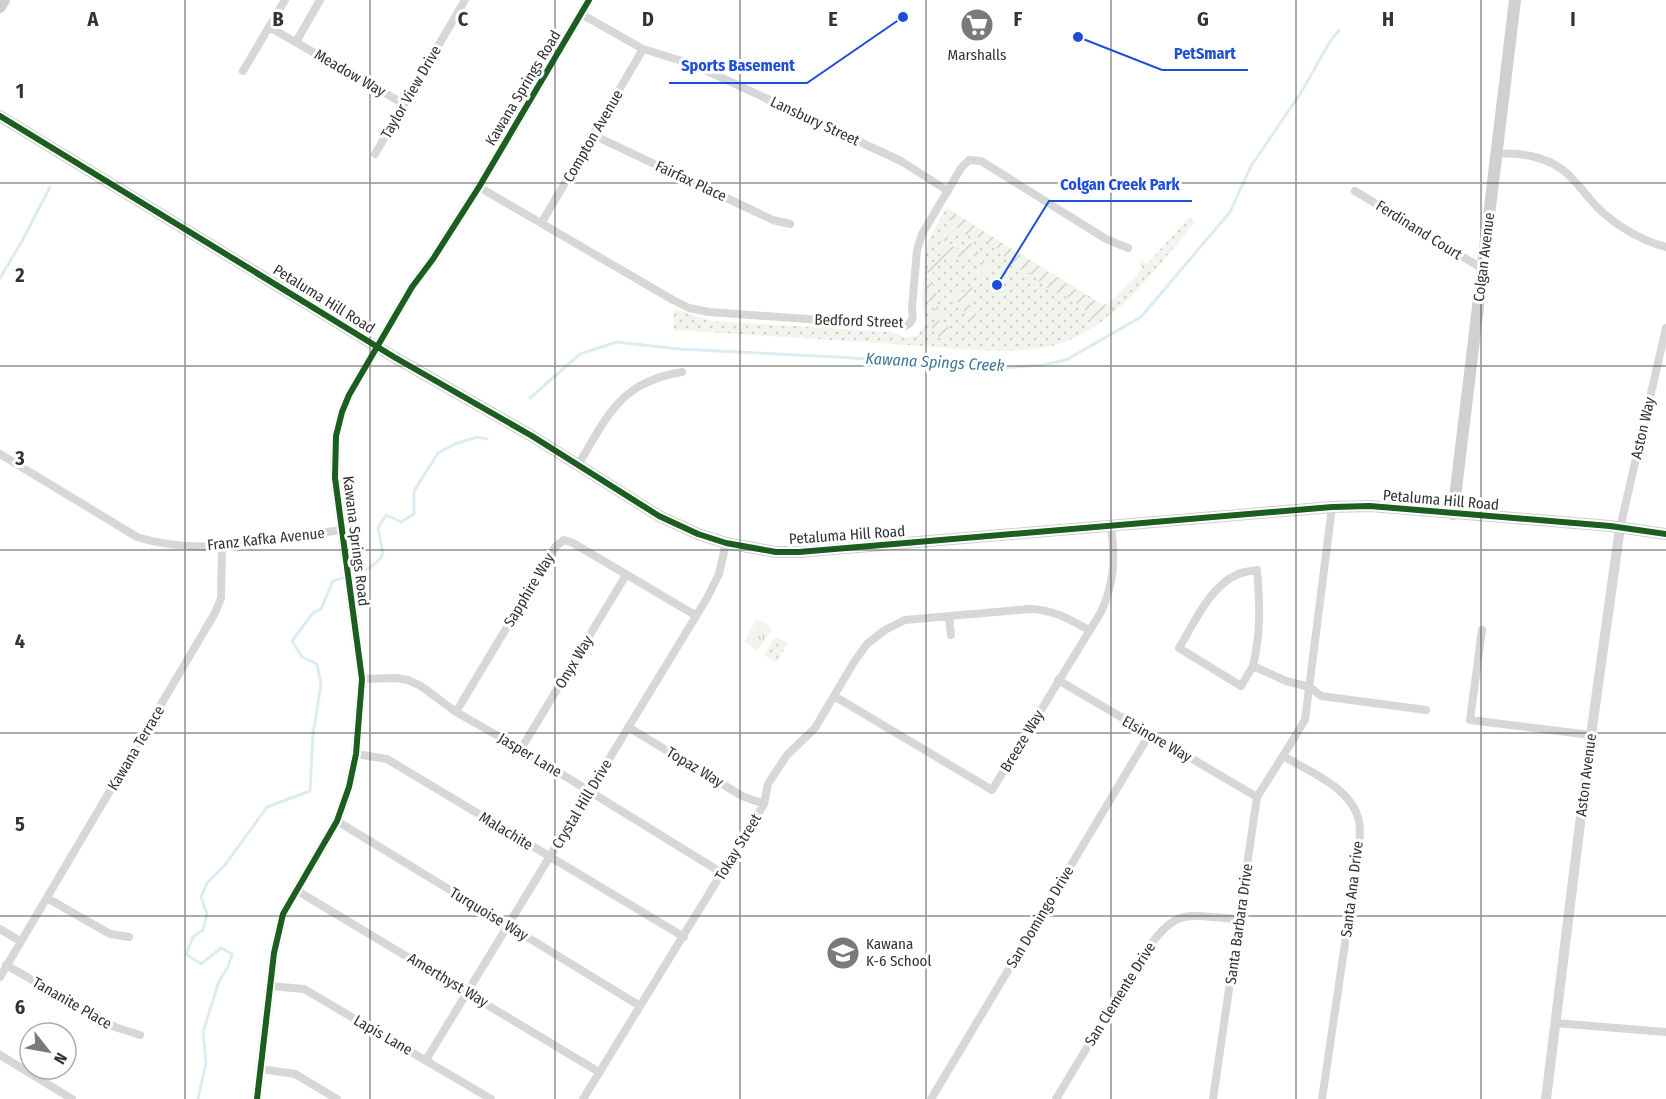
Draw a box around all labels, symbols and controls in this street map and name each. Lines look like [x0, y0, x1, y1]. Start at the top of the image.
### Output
text: A [87, 7, 100, 31]
text: B [272, 7, 284, 31]
text: C [458, 7, 469, 31]
text: D [642, 7, 654, 31]
text: E [828, 7, 838, 31]
supermarket icon: Marshalls [959, 7, 995, 43]
text: F [1014, 7, 1023, 31]
text: G [1197, 7, 1209, 31]
text: H [1382, 7, 1394, 31]
text: I [1570, 7, 1576, 31]
street label: Kawana Springs Road [482, 27, 564, 149]
callout: PetSmart [1162, 36, 1248, 70]
street label: Taylor View Drive [377, 42, 445, 142]
text: PetSmart [1174, 44, 1236, 63]
street label: Meadow Way [311, 45, 389, 101]
place label: Marshalls [948, 46, 1006, 64]
callout: Sports Basement [669, 49, 807, 83]
text: Sports Basement [681, 56, 795, 75]
text: 1 [16, 79, 24, 103]
street label: Compton Avenue [559, 87, 627, 185]
street label: Lansbury Street [768, 92, 863, 150]
street label: Fairfax Place [653, 157, 729, 205]
callout: Colgan Creek Park [1049, 167, 1192, 201]
text: Colgan Creek Park [1060, 175, 1181, 194]
street label: Ferdinand Court [1373, 196, 1465, 264]
street label: Colgan Avenue [1470, 211, 1498, 303]
street label: Petaluma Hill Road [270, 261, 378, 337]
text: 2 [14, 263, 25, 287]
street label: Bedford Street [814, 310, 904, 332]
water label: Kawana Spings Creek [865, 349, 1005, 375]
street label: Aston Way [1627, 395, 1659, 461]
text: 3 [14, 446, 25, 470]
street label: Kawana Springs Road [339, 475, 373, 607]
street label: Petaluma Hill Road [1382, 486, 1500, 514]
street label: Petaluma Hill Road [788, 522, 906, 548]
street label: Franz Kafka Avenue [206, 524, 326, 554]
street label: Sapphire Way [500, 550, 558, 630]
text: 4 [15, 629, 25, 653]
street label: Onyx Way [551, 632, 597, 692]
street label: Kawana Terrace [104, 703, 168, 793]
street label: Breeze Way [996, 706, 1048, 775]
street label: Elsinore Way [1119, 712, 1195, 766]
street label: Jasper Lane [495, 729, 565, 781]
street label: Aston Avenue [1572, 733, 1600, 817]
street label: Topaz Way [663, 743, 727, 791]
street label: Crystal Hill Drive [548, 756, 616, 852]
street label: Malachite [476, 808, 536, 854]
street label: Tokay Street [711, 810, 765, 884]
text: 5 [15, 812, 25, 836]
street label: Santa Ana Drive [1337, 840, 1367, 938]
street label: Santa Barbara Drive [1222, 862, 1256, 986]
street label: San Domingo Drive [1002, 863, 1078, 971]
street label: Turquoise Way [446, 883, 532, 945]
school or university icon: Kawana K-6 School [825, 935, 861, 971]
place label: Kawana K-6 School [866, 935, 931, 970]
street label: San Clemente Drive [1081, 939, 1159, 1049]
street label: Amerthyst Way [404, 949, 492, 1011]
street label: Tananite Place [29, 973, 115, 1033]
text: 6 [15, 995, 25, 1019]
street label: Lapis Lane [350, 1011, 416, 1059]
north arrow [18, 1021, 78, 1081]
text: N [50, 1049, 71, 1067]

